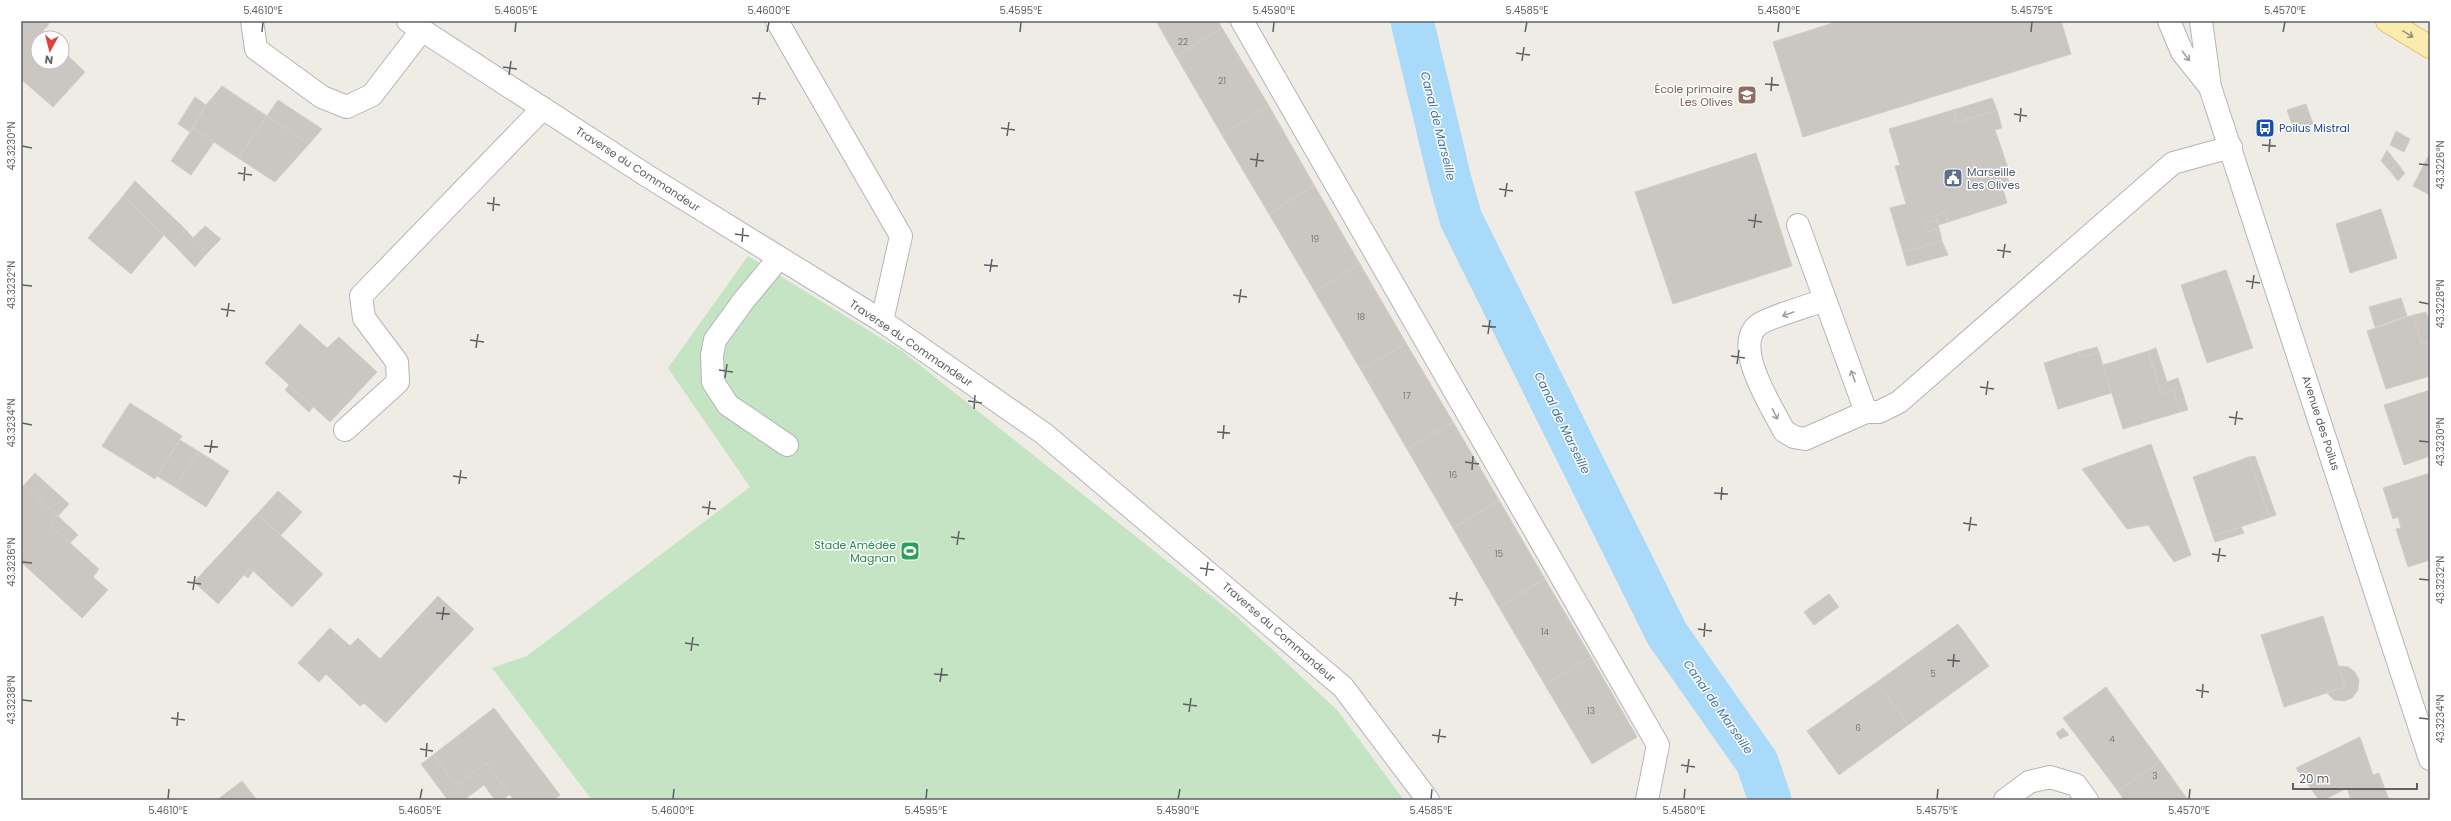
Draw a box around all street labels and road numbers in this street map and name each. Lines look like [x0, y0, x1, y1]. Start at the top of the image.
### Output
street label: Traverse du Commandeur [573, 123, 703, 215]
street label: Traverse du Commandeur [846, 296, 976, 390]
street label: Avenue des Poilus [2298, 374, 2344, 473]
street label: Traverse du Commandeur [1219, 578, 1339, 686]

